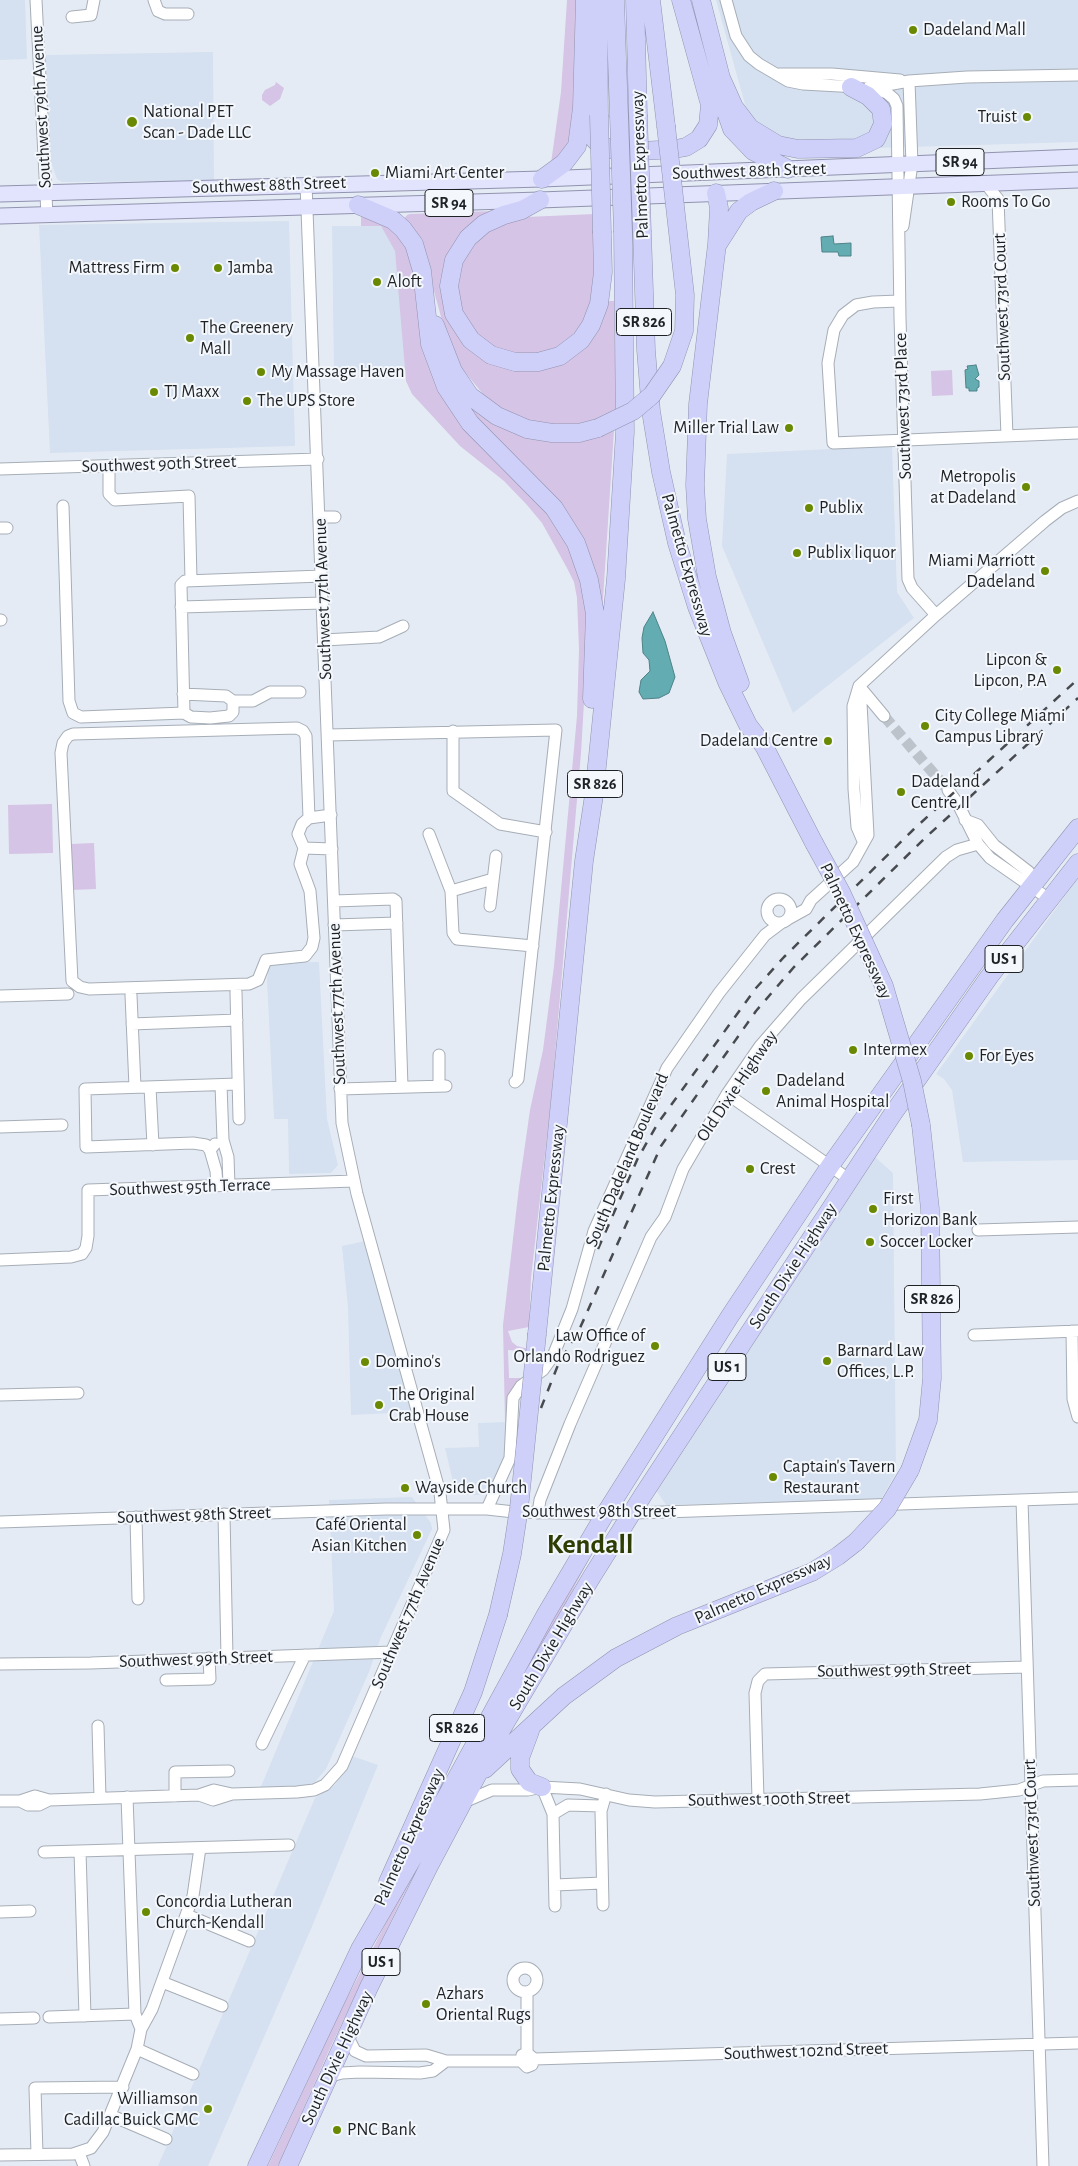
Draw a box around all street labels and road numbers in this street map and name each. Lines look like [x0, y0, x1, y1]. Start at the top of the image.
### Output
street label: Southwest 79th Avenue [26, 25, 56, 189]
street label: Palmetto Expressway [627, 91, 653, 239]
road number: SR 94 [936, 148, 984, 176]
street label: Southwest 88th Street [672, 158, 826, 184]
street label: Southwest 88th Street [192, 172, 346, 198]
road number: SR 94 [425, 190, 473, 217]
street label: Southwest 73rd Court [989, 233, 1015, 381]
road number: SR 826 [616, 308, 672, 336]
street label: Southwest 73rd Place [890, 332, 916, 480]
street label: Southwest 90th Street [81, 451, 237, 477]
street label: Palmetto Expressway [656, 491, 718, 639]
street label: Southwest 77th Avenue [309, 518, 337, 680]
road number: SR 826 [568, 771, 622, 798]
street label: Palmetto Expressway [815, 859, 897, 1003]
street label: Southwest 77th Avenue [323, 923, 351, 1085]
road number: US 1 [985, 946, 1023, 972]
street label: Old Dixie Highway [692, 1026, 782, 1146]
street label: South Dadeland Boulevard [581, 1070, 673, 1250]
street label: Palmetto Expressway [533, 1123, 569, 1273]
street label: Southwest 95th Terrace [109, 1173, 271, 1201]
street label: South Dixie Highway [744, 1199, 842, 1333]
road number: SR 826 [904, 1286, 960, 1312]
road number: US 1 [708, 1354, 746, 1380]
street label: Southwest 98th Street [522, 1501, 676, 1523]
street label: Southwest 98th Street [117, 1502, 271, 1528]
street label: Southwest 77th Avenue [366, 1534, 450, 1692]
street label: Palmetto Expressway [691, 1549, 835, 1629]
street label: South Dixie Highway [504, 1578, 598, 1714]
street label: Southwest 99th Street [119, 1646, 273, 1672]
street label: Southwest 99th Street [817, 1658, 971, 1682]
road number: SR 826 [430, 1715, 484, 1742]
street label: Southwest 73rd Court [1019, 1759, 1045, 1907]
street label: Palmetto Expressway [369, 1765, 449, 1909]
street label: Southwest 100th Street [688, 1787, 850, 1811]
road number: US 1 [362, 1948, 400, 1975]
street label: South Dixie Highway [296, 1987, 378, 2129]
street label: Southwest 102nd Street [724, 2037, 888, 2065]

